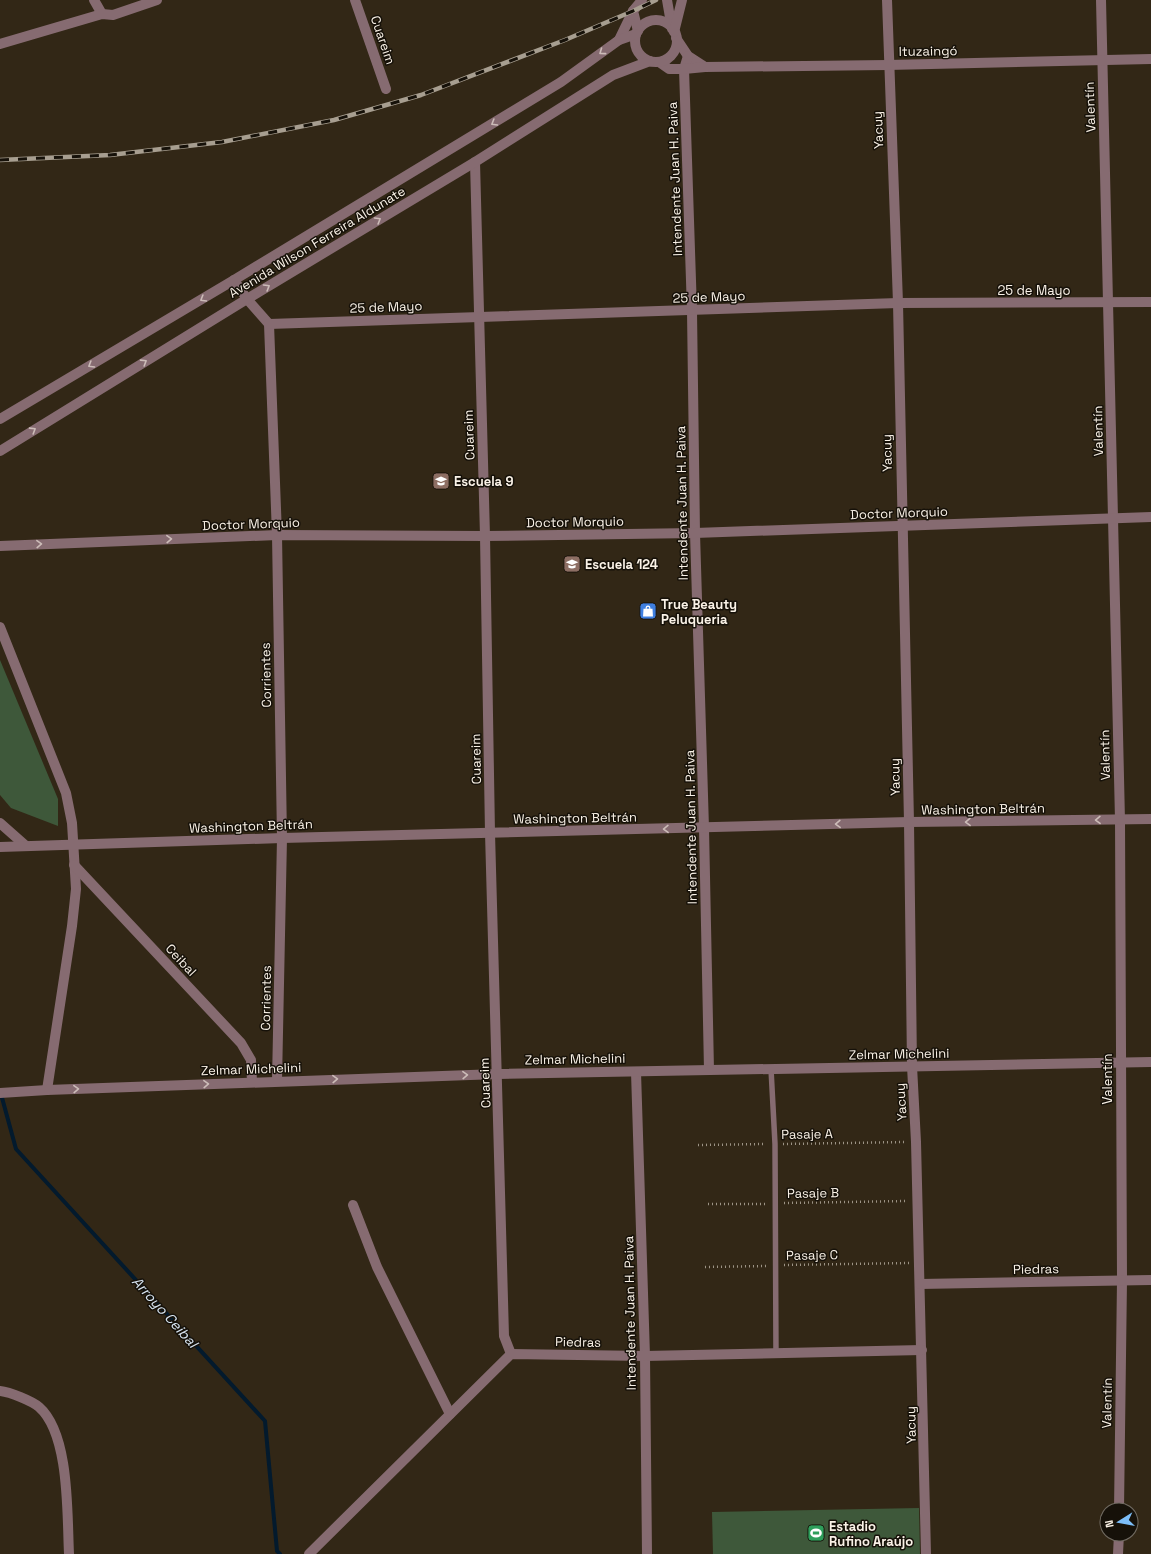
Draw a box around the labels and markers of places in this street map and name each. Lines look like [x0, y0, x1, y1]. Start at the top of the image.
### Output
school or university icon: Escuela 9 [431, 471, 451, 491]
place label: Escuela 9 [454, 473, 513, 490]
school or university icon: Escuela 124 [562, 554, 582, 574]
place label: Escuela 124 [585, 556, 658, 573]
place label: True Beauty Peluqueria [661, 596, 737, 628]
shop icon: True Beauty Peluqueria [638, 601, 658, 621]
place label: Estadio Rufino Araújo [829, 1518, 913, 1550]
sports icon: Estadio Rufino Araújo [806, 1523, 826, 1543]

